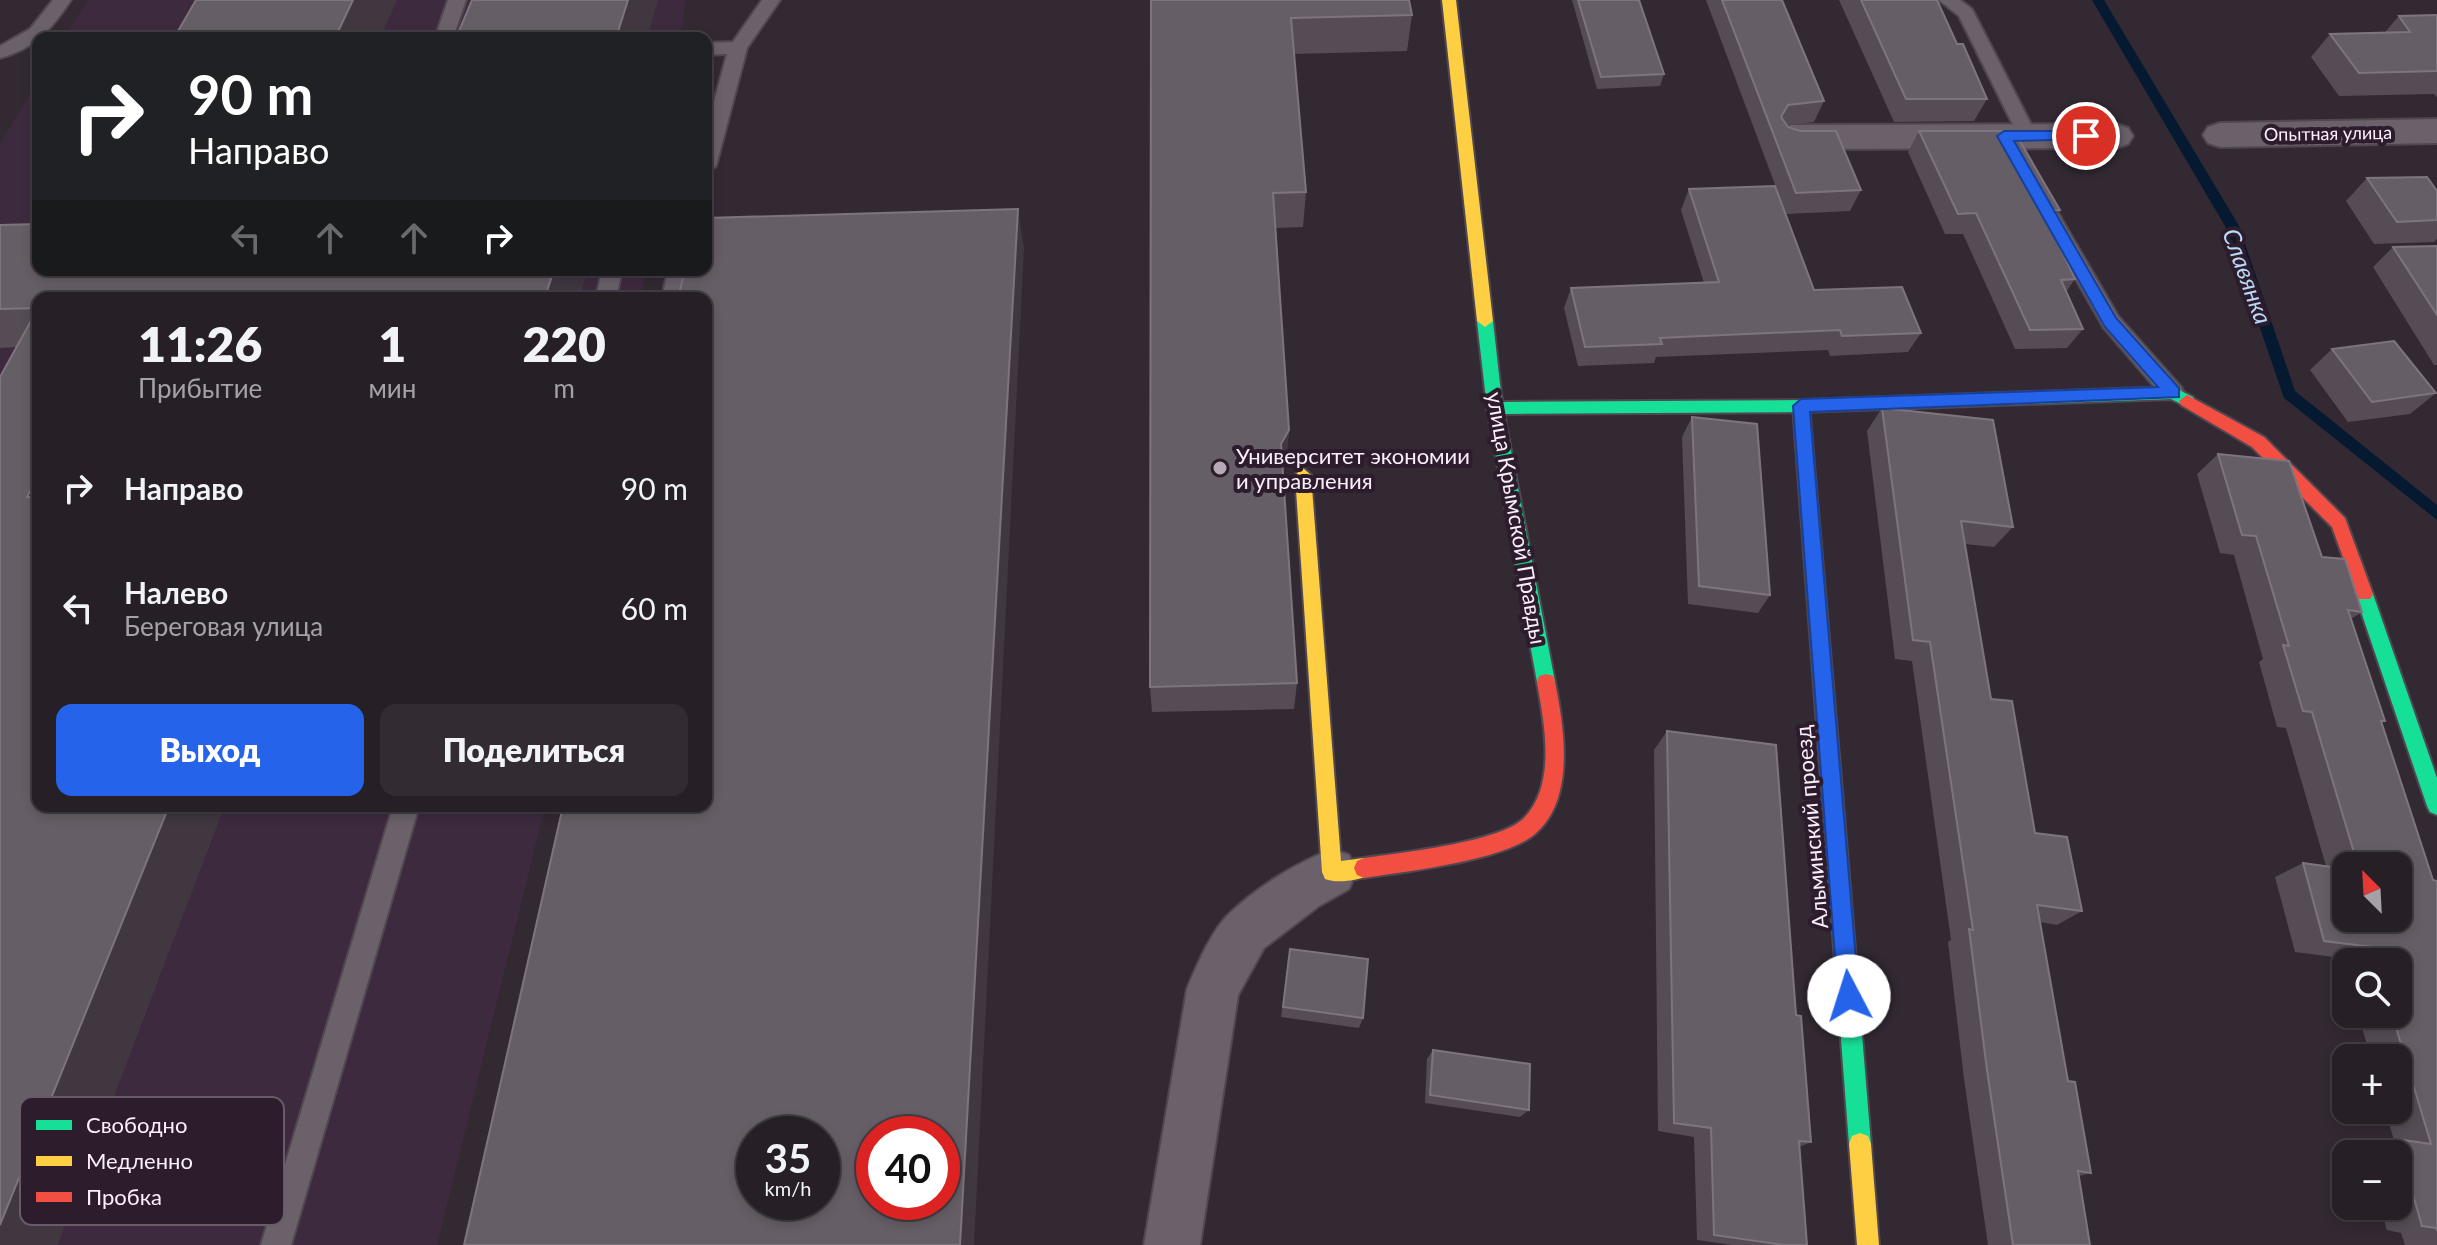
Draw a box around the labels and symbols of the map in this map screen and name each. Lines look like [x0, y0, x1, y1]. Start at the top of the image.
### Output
pin [2052, 102, 2120, 170]
street label: Опытная улица [2264, 121, 2392, 145]
water label: Славянка [2217, 224, 2279, 328]
street label: улица Крымской Правды [1481, 390, 1553, 646]
place label: Университет экономии и управления [1236, 442, 1470, 494]
marker: Университет экономии и управления [1211, 459, 1229, 477]
street label: Альминский проезд [1789, 724, 1833, 930]
north arrow [2332, 852, 2412, 932]
position arrow [1807, 954, 1891, 1038]
legend [20, 1097, 284, 1225]
text: Свободно [86, 1111, 187, 1138]
speed limit sign: 40 [856, 1116, 960, 1220]
text: Медленно [86, 1147, 193, 1174]
text: Пробка [86, 1183, 162, 1210]

